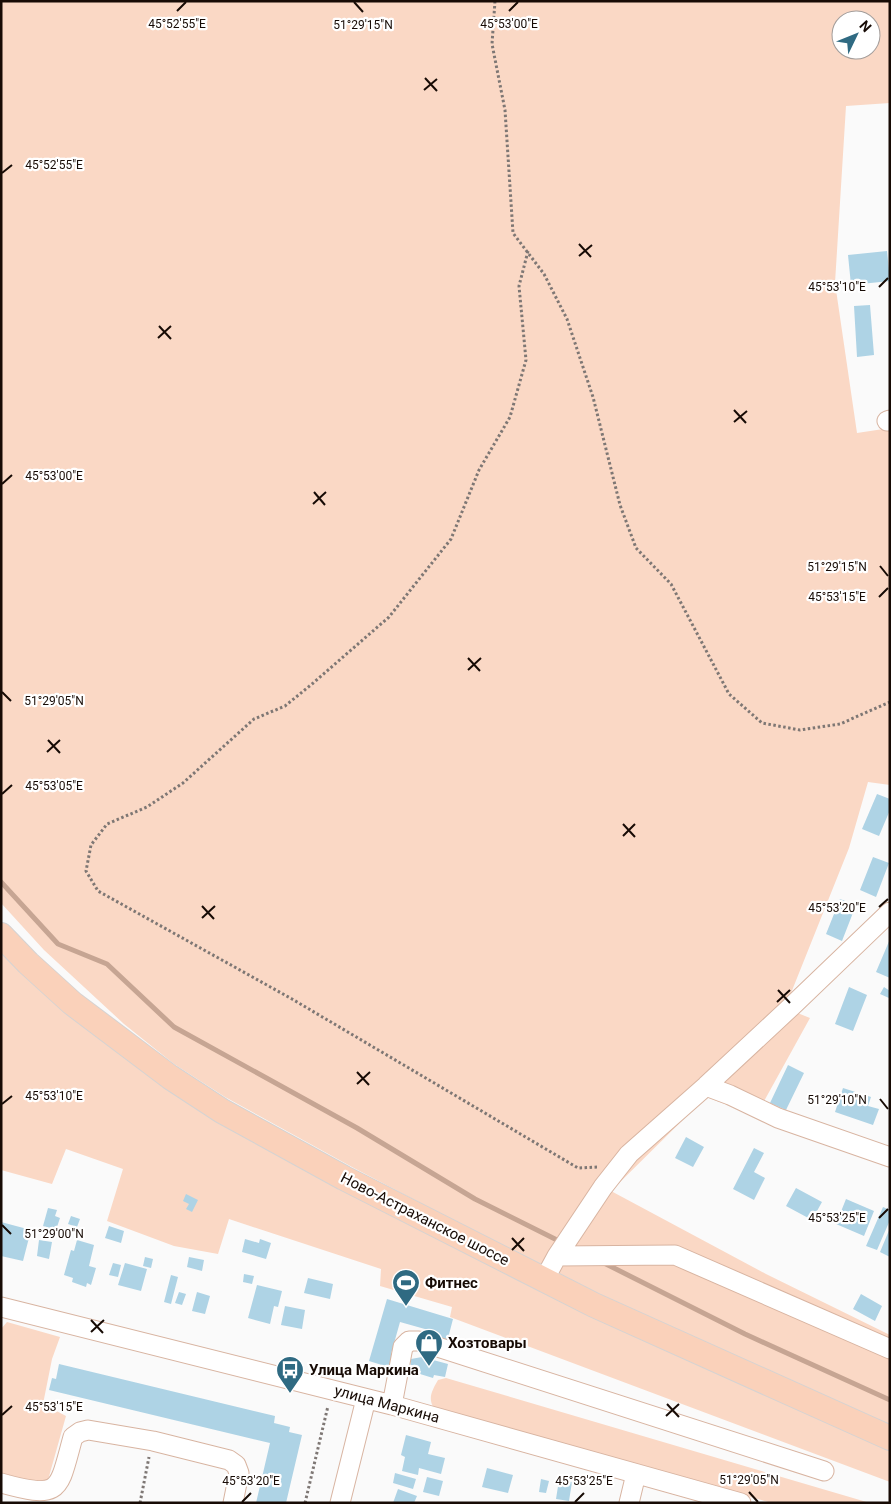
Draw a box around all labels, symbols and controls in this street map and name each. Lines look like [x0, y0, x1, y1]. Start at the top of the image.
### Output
north arrow [831, 10, 881, 60]
text: 45°52'55"E [148, 17, 206, 31]
text: 45°53'00"E [480, 17, 538, 31]
text: N [856, 17, 875, 35]
text: 51°29'15"N [333, 18, 393, 32]
text: 45°52'55"E [25, 158, 83, 172]
text: 45°53'10"E [808, 280, 866, 294]
text: 45°53'00"E [25, 469, 83, 483]
text: 51°29'15"N [807, 560, 867, 574]
text: 45°53'15"E [808, 590, 866, 604]
text: 51°29'05"N [24, 694, 84, 708]
text: 45°53'05"E [25, 779, 83, 793]
text: 45°53'20"E [808, 901, 866, 915]
text: 45°53'10"E [25, 1089, 83, 1103]
text: 51°29'10"N [807, 1093, 867, 1107]
street label: Ново-Астраханское шоссе [338, 1169, 512, 1269]
text: 45°53'25"E [808, 1211, 866, 1225]
text: 51°29'00"N [24, 1227, 84, 1241]
sports icon: Фитнес [391, 1268, 421, 1307]
place label: Фитнес [425, 1274, 478, 1292]
shop icon: Хозтовары [414, 1328, 444, 1367]
place label: Хозтовары [448, 1334, 527, 1352]
bus stop icon: Улица Маркина [275, 1355, 305, 1394]
place label: Улица Маркина [309, 1361, 419, 1379]
street label: улица Маркина [332, 1381, 442, 1427]
text: 45°53'15"E [25, 1400, 83, 1414]
text: 51°29'05"N [719, 1473, 779, 1487]
text: 45°53'20"E [222, 1474, 280, 1488]
text: 45°53'25"E [555, 1474, 613, 1488]

